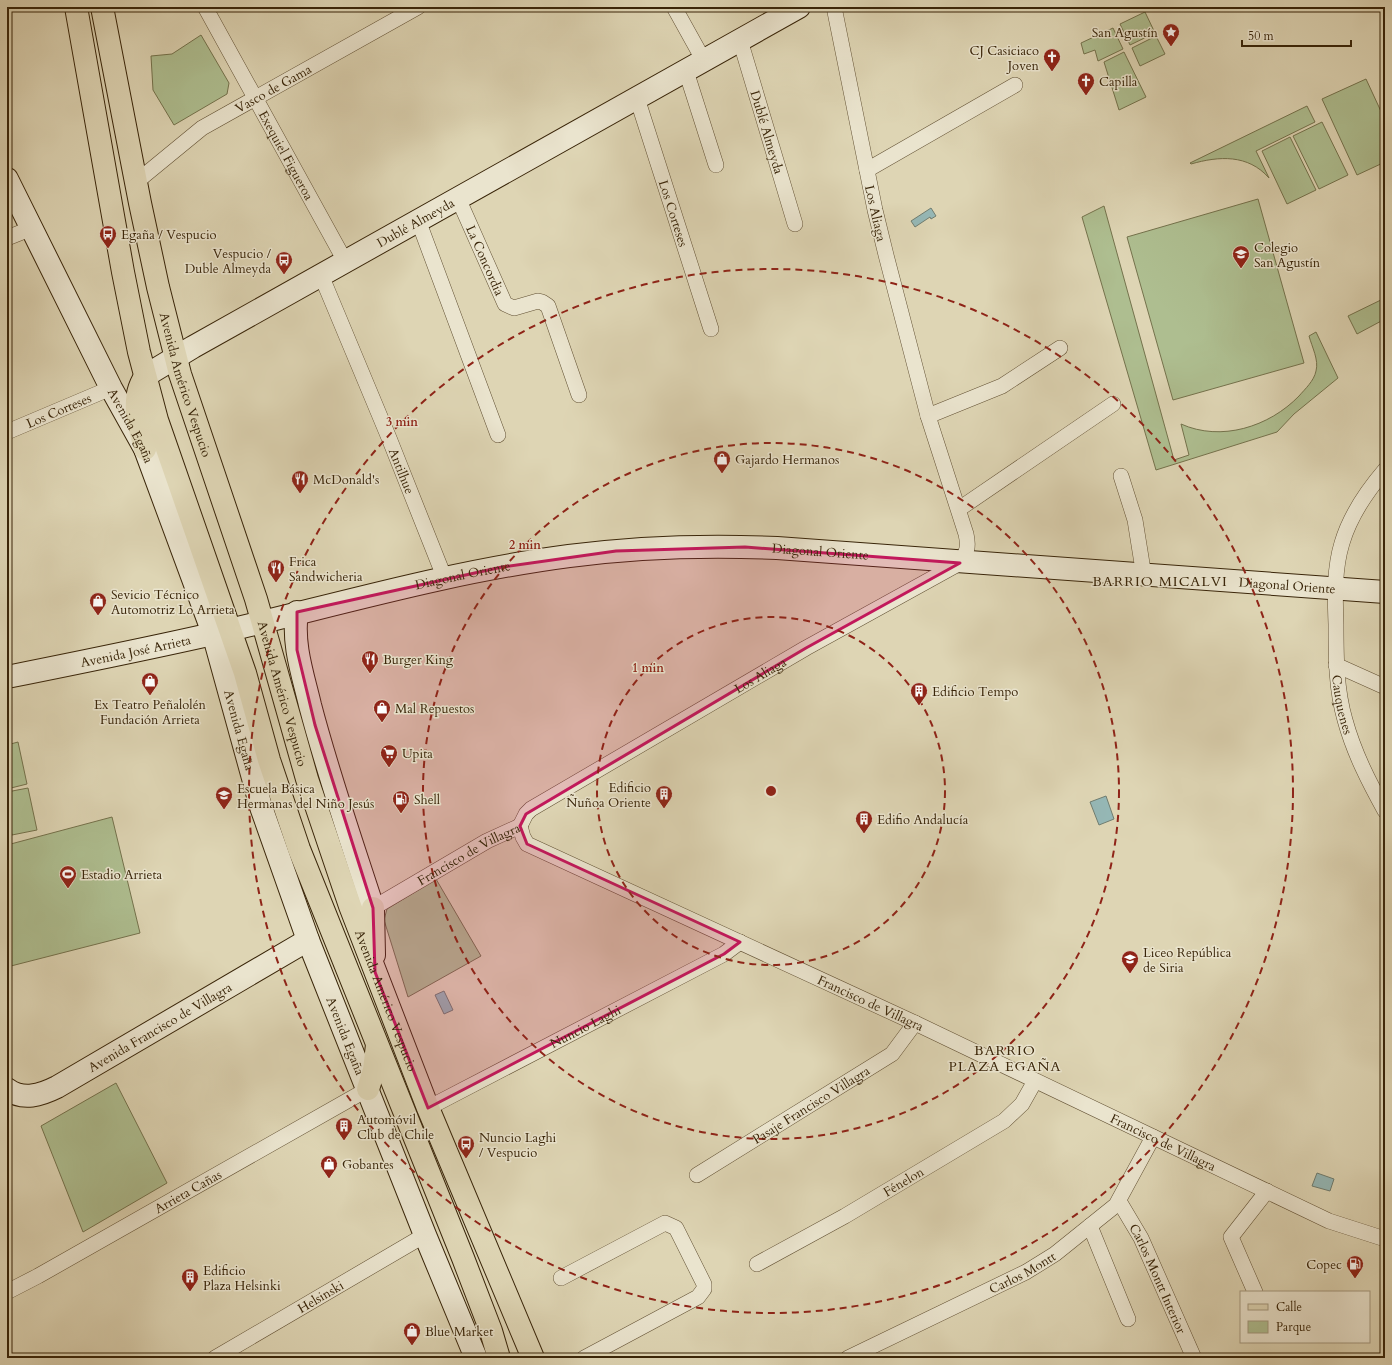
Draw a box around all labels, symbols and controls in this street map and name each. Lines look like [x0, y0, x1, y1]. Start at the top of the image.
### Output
place icon: San Agustín [1161, 22, 1181, 47]
scale bar [1242, 22, 1351, 48]
place label: San Agustín [1092, 24, 1159, 42]
text: 50 m [1248, 28, 1275, 44]
place label: CJ Casiciaco Joven [969, 42, 1040, 75]
church icon: CJ Casiciaco Joven [1042, 47, 1062, 72]
street label: Vasco de Gama [232, 60, 315, 118]
church icon: Capilla [1076, 71, 1096, 96]
place label: Capilla [1099, 73, 1138, 91]
street label: Dublé Almeyda [746, 88, 788, 177]
street label: Exequiel Figueroa [254, 107, 318, 204]
street label: Los Corteses [654, 178, 692, 249]
street label: Los Aliaga [860, 183, 890, 244]
street label: Dublé Almeyda [374, 194, 458, 252]
street label: La Concordia [461, 223, 508, 299]
bus stop icon: Egaña / Vespucio [98, 224, 118, 249]
place label: Egaña / Vespucio [121, 226, 217, 244]
place label: Colegio San Agustín [1254, 239, 1321, 272]
school or university icon: Colegio San Agustín [1231, 244, 1251, 269]
place label: Vespucio / Duble Almeyda [185, 245, 272, 278]
bus stop icon: Vespucio / Duble Almeyda [274, 250, 294, 275]
street label: Avenida Américo Vespucio [155, 310, 215, 460]
street label: Avenida Egaña [103, 385, 158, 466]
street label: Los Corteses [24, 389, 94, 433]
text: 3 min [386, 414, 418, 430]
street label: Antilhue [384, 446, 418, 497]
shop icon: Gajardo Hermanos [712, 449, 732, 474]
place label: Gajardo Hermanos [735, 451, 839, 469]
restaurant icon: McDonald's [290, 469, 310, 494]
place label: McDonald's [313, 471, 379, 489]
text: 2 min [509, 537, 541, 553]
street label: Diagonal Oriente [771, 540, 869, 565]
place label: Frica Sandwicheria [289, 553, 363, 586]
street label: Diagonal Oriente [413, 557, 512, 594]
restaurant icon: Frica Sandwicheria [266, 558, 286, 583]
district label: BARRIO MICALVI [1092, 572, 1228, 591]
street label: Diagonal Oriente [1238, 573, 1336, 598]
place label: Sevicio Técnico Automotriz Lo Arrieta [111, 586, 235, 619]
shop icon: Sevicio Técnico Automotriz Lo Arrieta [88, 591, 108, 616]
street label: Avenida Américo Vespucio [253, 619, 311, 769]
street label: Avenida José Arrieta [79, 631, 193, 672]
restaurant icon: Burger King [360, 649, 380, 674]
place label: Burger King [383, 651, 454, 669]
street label: Los Aliaga [731, 653, 790, 698]
text: 1 min [632, 660, 664, 676]
shop icon: Ex Teatro Peñalolén Fundación Arrieta [140, 671, 160, 696]
street label: Cauquenes [1327, 674, 1357, 737]
building icon: Edificio Tempo [909, 681, 929, 706]
place label: Edificio Tempo [932, 683, 1018, 701]
street label: Avenida Egaña [219, 688, 259, 773]
place label: Ex Teatro Peñalolén Fundación Arrieta [94, 696, 207, 729]
shop icon: Mal Repuestos [372, 698, 392, 723]
place label: Mal Repuestos [395, 700, 474, 718]
supermarket icon: Upita [379, 743, 399, 768]
place label: Upita [402, 745, 433, 763]
place label: Edificio Ñuñoa Oriente [566, 779, 651, 812]
place label: Escuela Básica Hermanas del Niño Jesús [237, 780, 374, 813]
building icon: Edificio Ñuñoa Oriente [654, 784, 674, 809]
centre of rings [764, 784, 778, 798]
school or university icon: Escuela Básica Hermanas del Niño Jesús [214, 785, 234, 810]
fuel station icon: Shell [391, 789, 411, 814]
place label: Shell [414, 791, 441, 809]
building icon: Edifio Andalucía [854, 809, 874, 834]
place label: Edifio Andalucía [877, 811, 969, 829]
street label: Francisco de Villagra [414, 819, 524, 890]
sports icon: Estadio Arrieta [58, 864, 78, 889]
place label: Estadio Arrieta [81, 866, 163, 884]
street label: Avenida Américo Vespucio [350, 927, 421, 1074]
place label: Liceo República de Siria [1143, 944, 1232, 977]
school or university icon: Liceo República de Siria [1120, 949, 1140, 974]
street label: Francisco de Villagra [814, 971, 927, 1036]
street label: Avenida Francisco de Villagra [85, 978, 236, 1077]
street label: Avenida Egaña [321, 994, 369, 1078]
street label: Nuncio Laghi [547, 1001, 624, 1053]
district label: BARRIO PLAZA EGAÑA [949, 1041, 1062, 1076]
street label: Pasaje Francisco Villagra [749, 1062, 874, 1148]
street label: Francisco de Villagra [1107, 1110, 1219, 1176]
place label: Automóvil Club de Chile [357, 1111, 434, 1144]
building icon: Automóvil Club de Chile [334, 1116, 354, 1141]
place label: Nuncio Laghi / Vespucio [479, 1129, 557, 1162]
bus stop icon: Nuncio Laghi / Vespucio [456, 1134, 476, 1159]
shop icon: Gobantes [319, 1154, 339, 1179]
place label: Gobantes [342, 1156, 394, 1174]
street label: Fénelon [880, 1163, 928, 1201]
street label: Arrieta Cañas [151, 1166, 225, 1218]
street label: Carlos Montt Interior [1124, 1221, 1190, 1337]
street label: Carlos Montt [986, 1248, 1059, 1299]
fuel station icon: Copec [1345, 1254, 1365, 1279]
place label: Copec [1306, 1256, 1342, 1274]
place label: Edificio Plaza Helsinki [203, 1262, 281, 1295]
building icon: Edificio Plaza Helsinki [180, 1267, 200, 1292]
street label: Helsinski [294, 1277, 347, 1318]
legend [1240, 1291, 1370, 1343]
text: Calle [1276, 1299, 1302, 1315]
text: Parque [1276, 1319, 1311, 1335]
shop icon: Blue Market [402, 1321, 422, 1346]
place label: Blue Market [425, 1323, 493, 1341]

